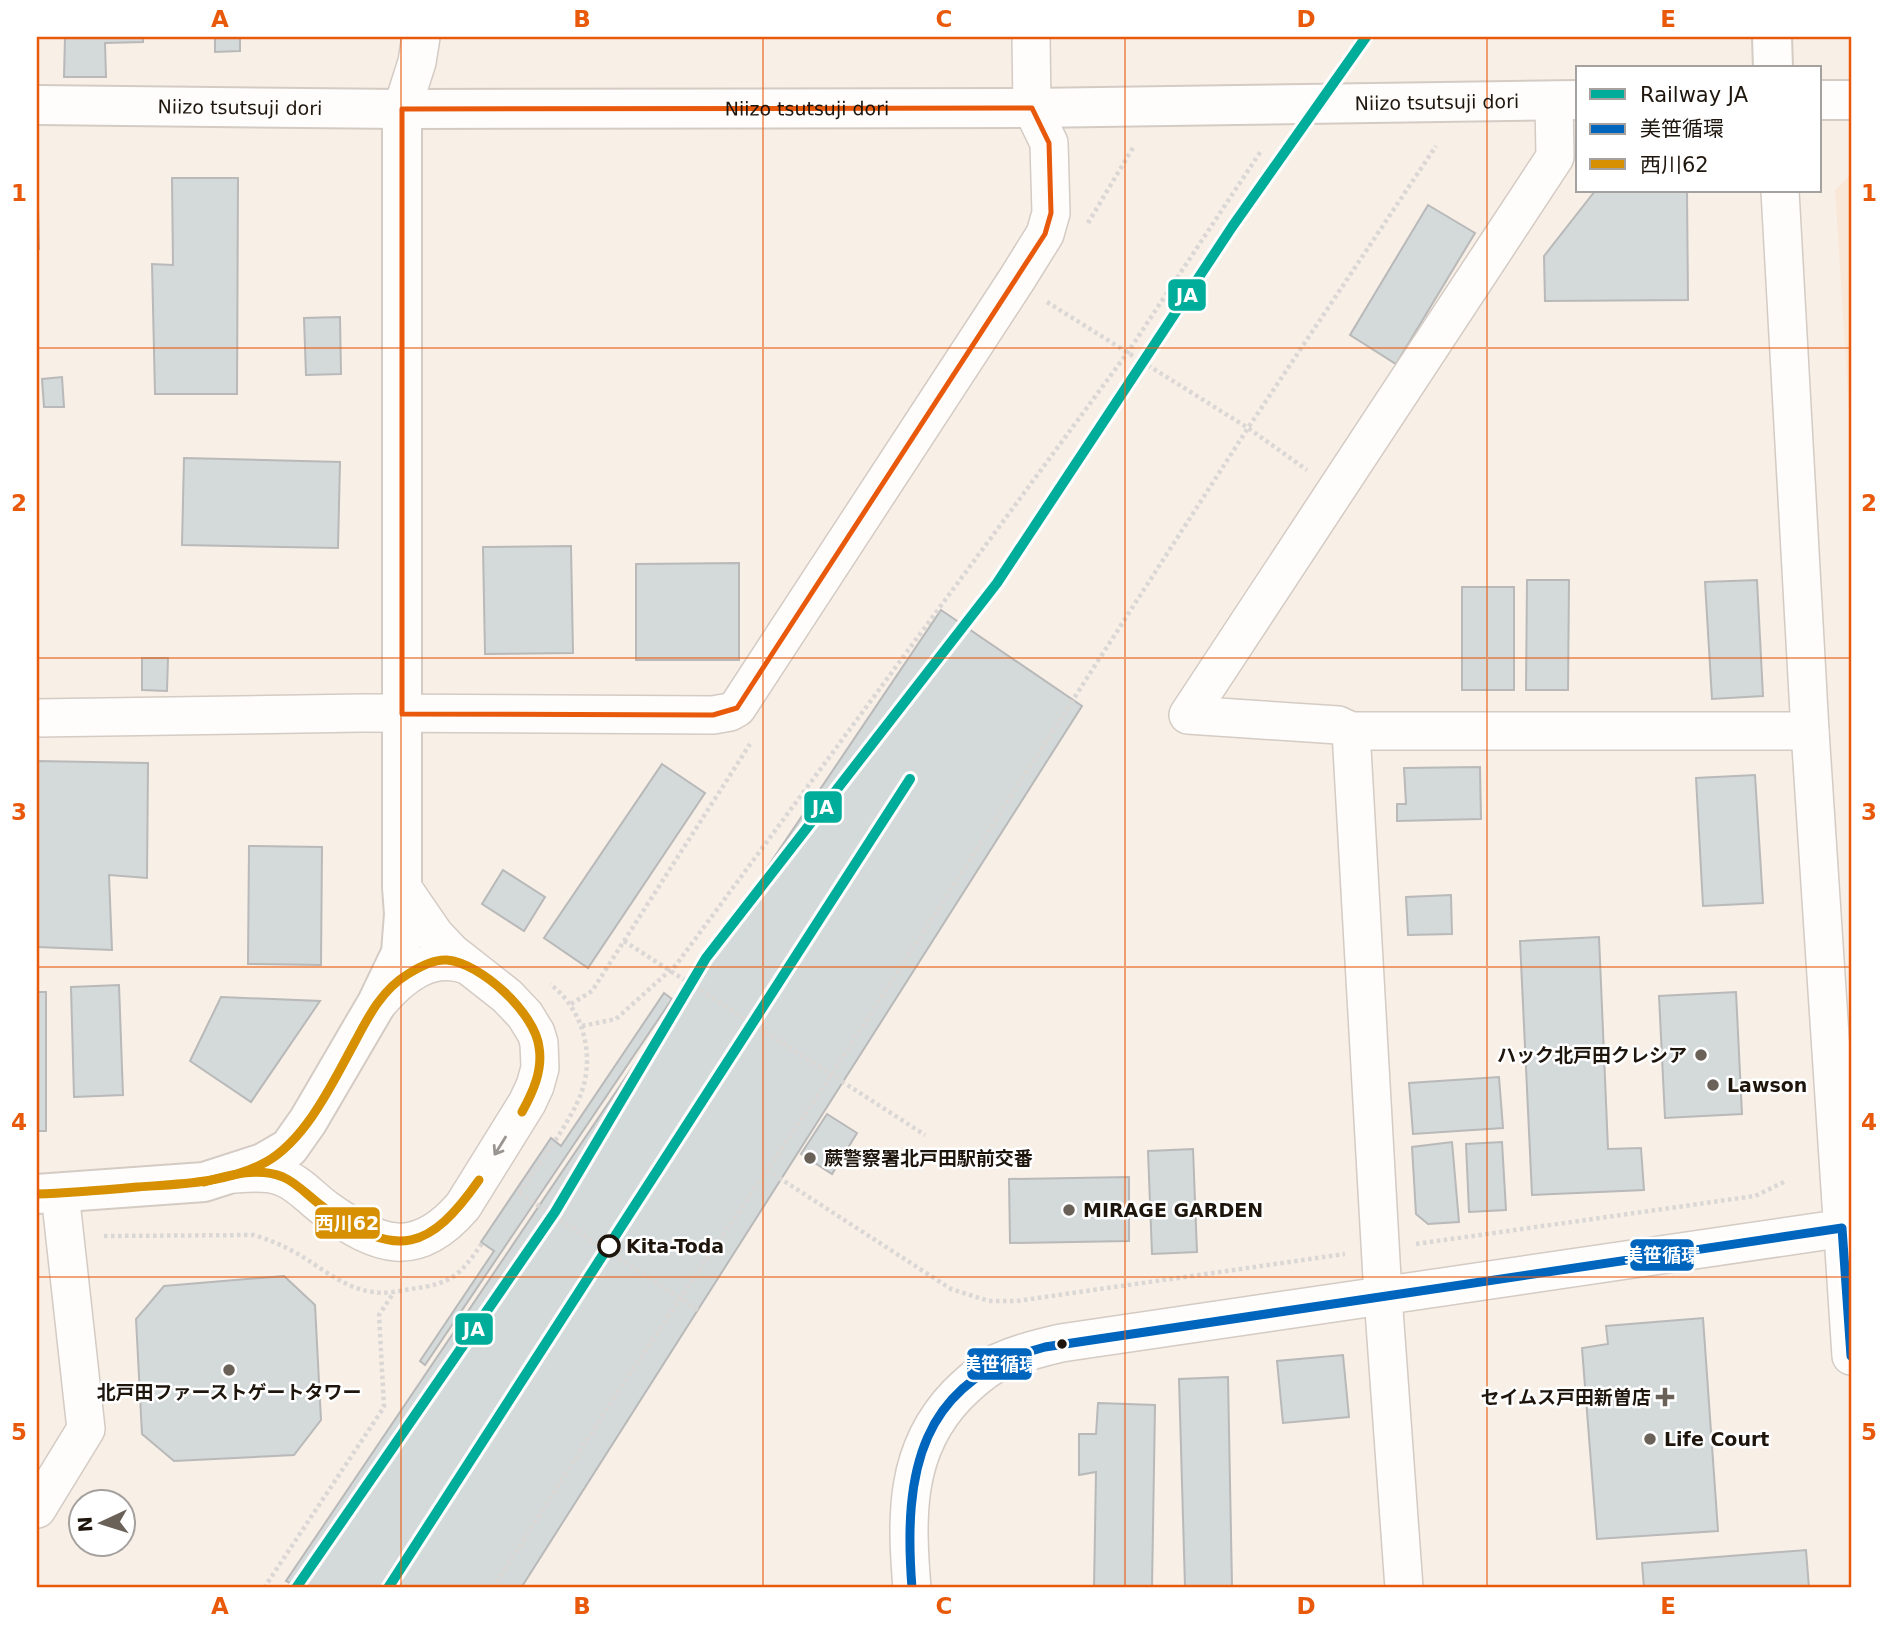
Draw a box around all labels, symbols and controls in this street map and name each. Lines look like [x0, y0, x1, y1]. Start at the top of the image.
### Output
text: A [211, 6, 229, 32]
text: B [573, 6, 591, 32]
text: C [936, 6, 952, 32]
text: D [1296, 6, 1316, 32]
text: E [1660, 6, 1676, 32]
legend [1576, 66, 1822, 192]
text: Railway JA [1640, 83, 1749, 107]
street label: Niizo tsutsuji dori [1354, 90, 1519, 114]
street label: Niizo tsutsuji dori [158, 95, 322, 119]
street label: Niizo tsutsuji dori [725, 97, 889, 119]
text: 美笹循環 [1640, 117, 1724, 141]
text: 西川62 [1640, 153, 1709, 177]
text: 1 [11, 180, 27, 206]
text: 1 [1861, 180, 1877, 206]
line badge: JA [1167, 278, 1207, 312]
text: JA [1174, 284, 1198, 306]
text: 2 [11, 490, 27, 516]
text: 2 [1861, 490, 1877, 516]
line badge: JA [803, 790, 843, 824]
text: JA [810, 796, 834, 818]
text: 3 [11, 799, 27, 825]
text: 3 [1861, 799, 1877, 825]
place label: ハック北戸田クレシア [1497, 1044, 1687, 1066]
marker: ハック北戸田クレシア [1693, 1047, 1709, 1063]
place label: Lawson [1727, 1074, 1807, 1096]
marker: Lawson [1705, 1077, 1721, 1093]
text: 4 [11, 1109, 27, 1135]
text: 4 [1861, 1109, 1877, 1135]
one-way arrow [493, 1136, 507, 1156]
place label: 蕨警察署北戸田駅前交番 [824, 1147, 1033, 1169]
marker: 蕨警察署北戸田駅前交番 [802, 1150, 818, 1166]
place label: MIRAGE GARDEN [1083, 1199, 1263, 1221]
marker: MIRAGE GARDEN [1061, 1202, 1077, 1218]
line badge: 西川62 [314, 1206, 381, 1240]
text: 西川62 [315, 1212, 379, 1234]
marker: Kita-Toda [598, 1235, 620, 1257]
place label: Kita-Toda [626, 1235, 724, 1257]
line badge: 美笹循環 [1629, 1238, 1695, 1272]
text: 美笹循環 [1624, 1244, 1700, 1266]
line badge: JA [454, 1312, 494, 1346]
text: JA [461, 1318, 485, 1340]
unlabelled marker [1055, 1337, 1069, 1351]
line badge: 美笹循環 [966, 1347, 1033, 1381]
text: 美笹循環 [962, 1353, 1038, 1375]
marker: 北戸田ファーストゲートタワー [221, 1362, 237, 1378]
place label: 北戸田ファーストゲートタワー [96, 1381, 362, 1403]
place label: セイムス戸田新曽店 [1480, 1386, 1651, 1408]
marker: セイムス戸田新曽店 [1657, 1389, 1673, 1405]
text: 5 [11, 1419, 27, 1445]
text: 5 [1861, 1419, 1877, 1445]
place label: Life Court [1664, 1428, 1769, 1450]
marker: Life Court [1642, 1431, 1658, 1447]
north arrow [66, 1488, 136, 1558]
text: N [74, 1515, 97, 1533]
text: A [211, 1593, 229, 1619]
text: B [573, 1593, 591, 1619]
text: C [936, 1593, 952, 1619]
text: D [1296, 1593, 1316, 1619]
text: E [1660, 1593, 1676, 1619]

